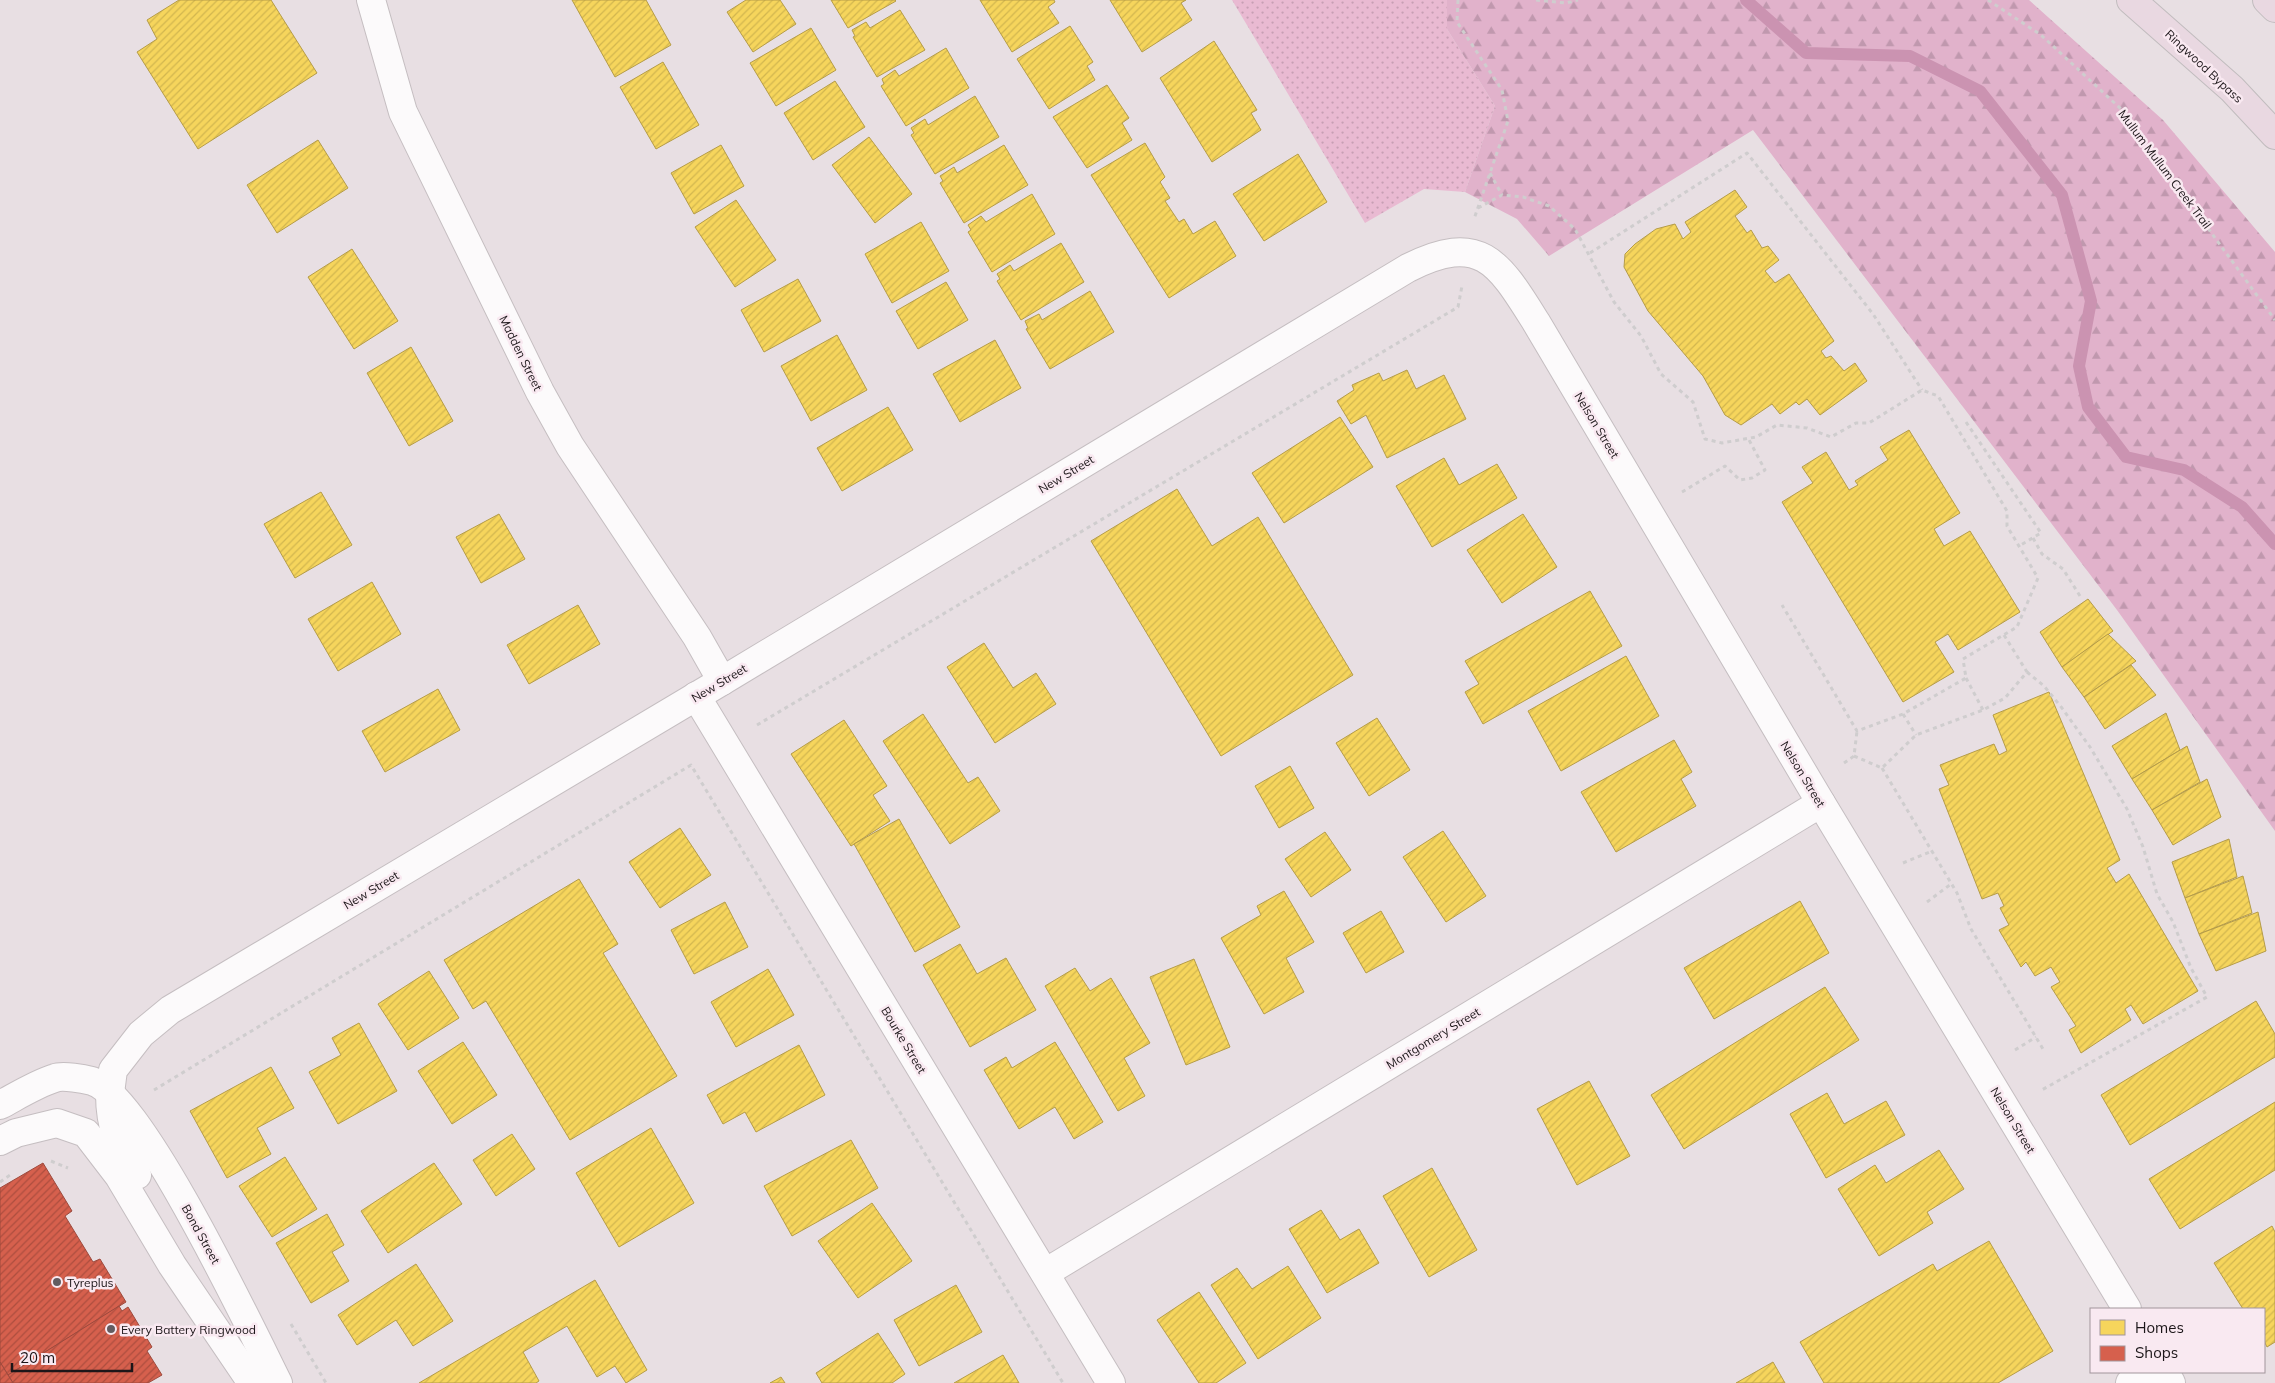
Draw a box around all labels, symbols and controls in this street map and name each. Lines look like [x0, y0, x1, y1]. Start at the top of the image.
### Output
street label: Ringwood Bypass [2162, 26, 2246, 106]
street label: Mullum Mullum Creek Trail [2115, 106, 2215, 232]
street label: Madden Street [496, 313, 546, 393]
street label: Nelson Street [1571, 389, 1623, 461]
street label: New Street [1035, 452, 1097, 496]
street label: New Street [688, 661, 750, 705]
street label: Nelson Street [1777, 738, 1829, 810]
street label: New Street [340, 868, 402, 912]
street label: Bourke Street [878, 1004, 930, 1076]
street label: Montgomery Street [1383, 1004, 1483, 1072]
street label: Nelson Street [1987, 1084, 2039, 1156]
street label: Bond Street [179, 1202, 223, 1266]
place label: Tyreplus [67, 1275, 114, 1290]
marker: Tyreplus [51, 1276, 63, 1288]
legend [2090, 1308, 2265, 1373]
text: Homes [2135, 1318, 2184, 1337]
place label: Every Battery Ringwood [121, 1322, 256, 1337]
marker: Every Battery Ringwood [105, 1323, 117, 1335]
scale bar [12, 1340, 132, 1372]
text: Shops [2135, 1343, 2178, 1362]
text: 20 m [20, 1348, 55, 1367]

